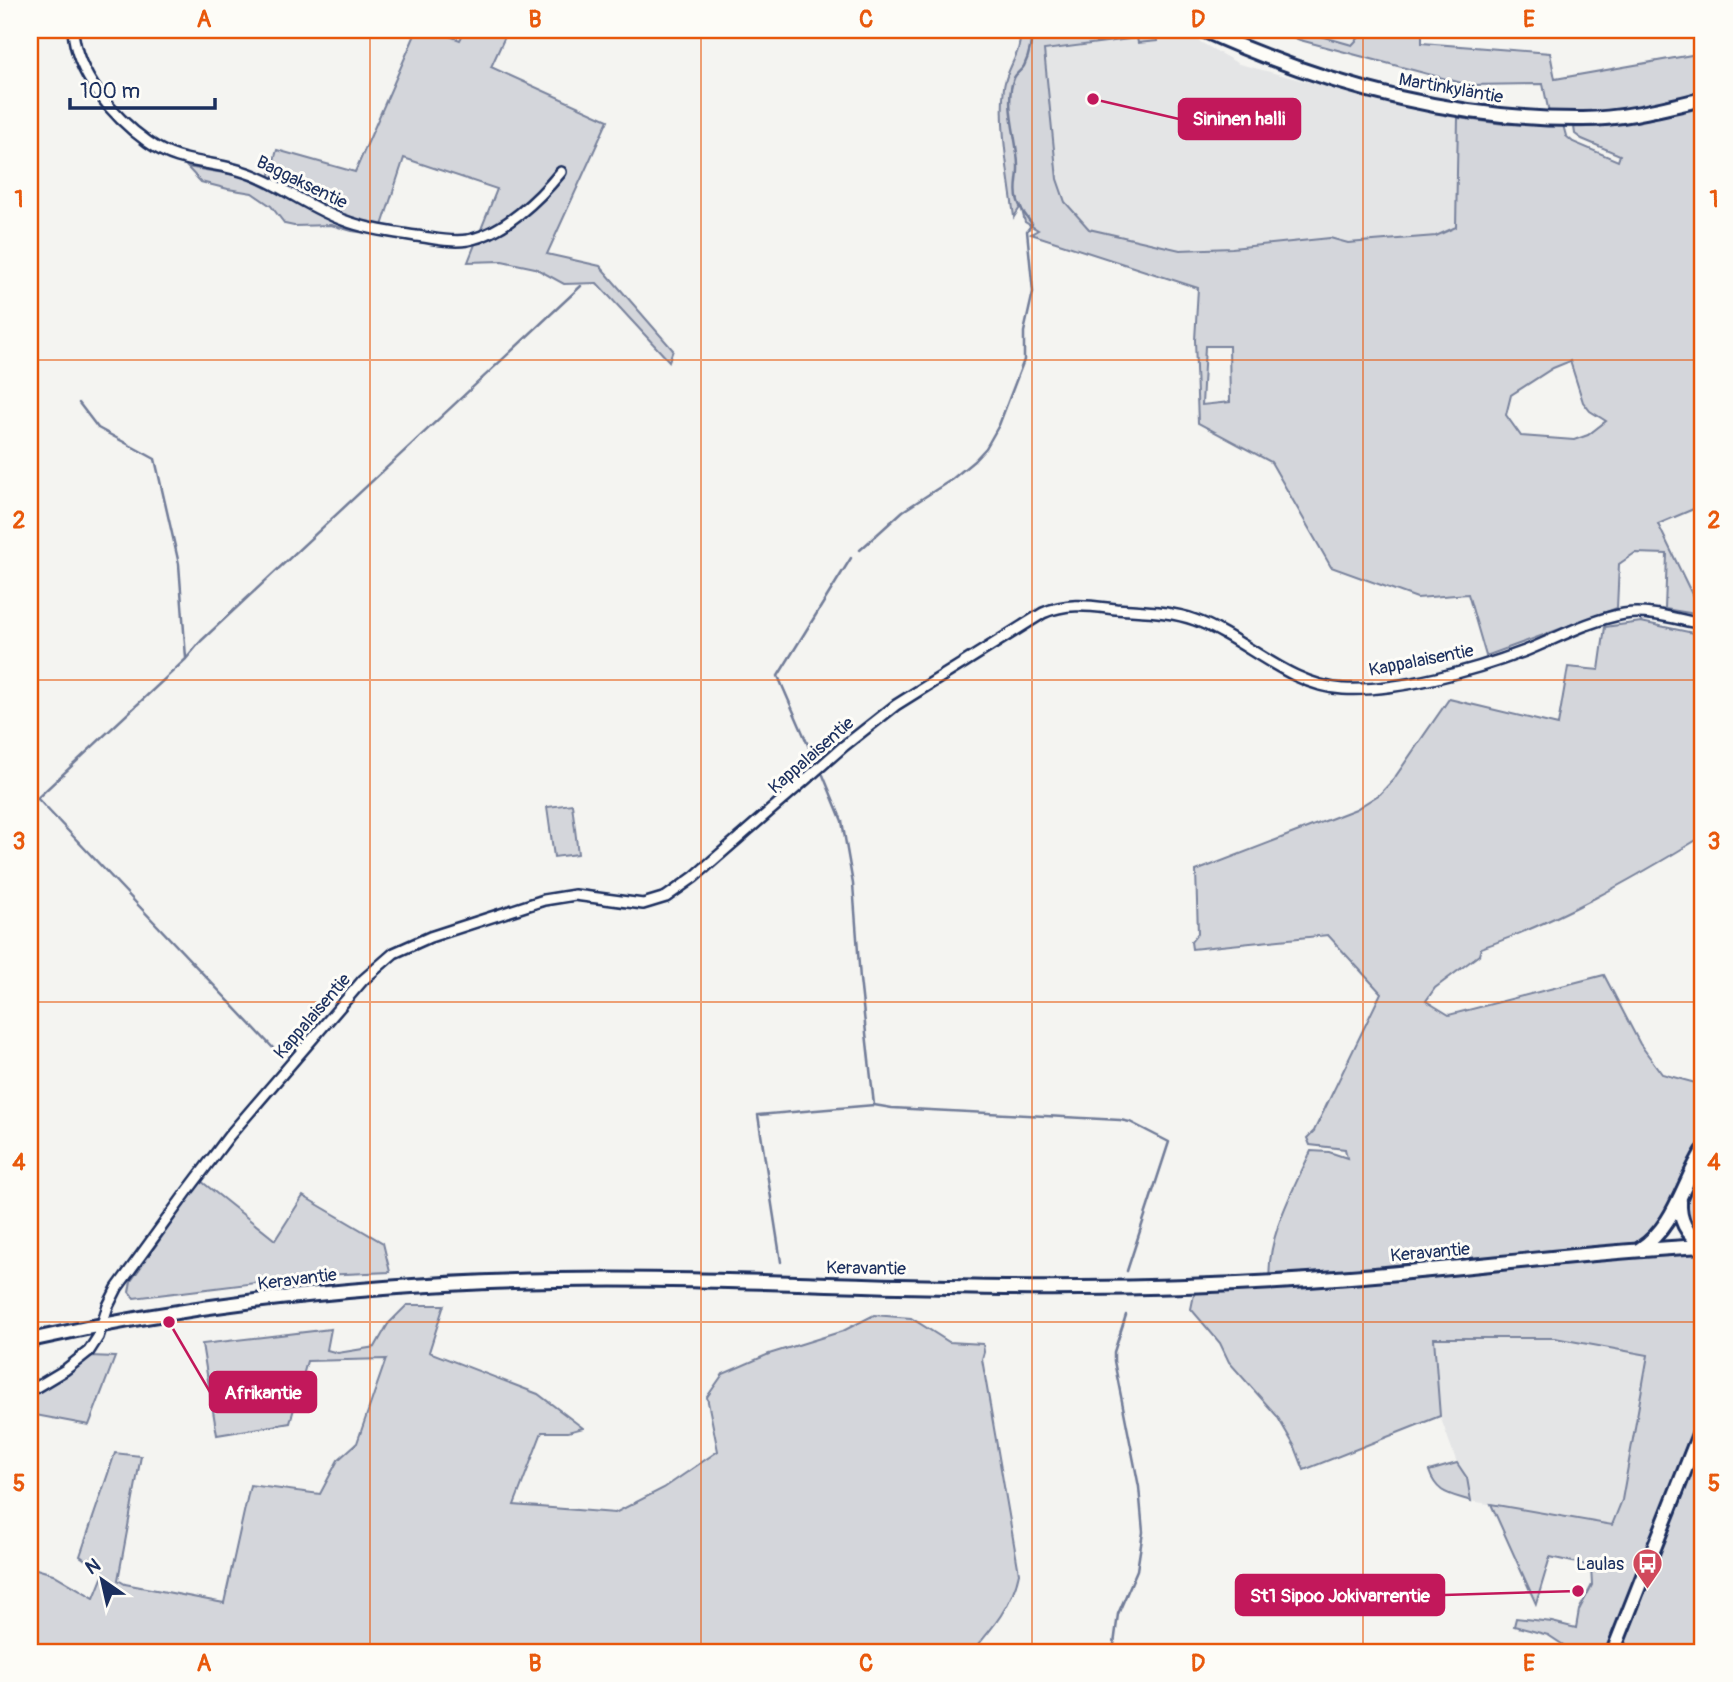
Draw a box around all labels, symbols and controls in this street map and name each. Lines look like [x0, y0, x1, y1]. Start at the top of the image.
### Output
text: A [197, 5, 212, 34]
text: B [528, 5, 542, 34]
text: C [859, 5, 873, 34]
text: D [1191, 5, 1205, 34]
text: E [1523, 5, 1535, 34]
scale bar [70, 66, 215, 110]
street label: Martinkyläntie [1397, 68, 1505, 109]
text: 100 m [80, 78, 140, 105]
callout: Sininen halli [1179, 99, 1300, 139]
text: Sininen halli [1192, 107, 1286, 131]
street label: Baggaksentie [252, 151, 351, 214]
text: 1 [15, 185, 24, 214]
text: 1 [1710, 185, 1719, 214]
text: 2 [13, 506, 26, 535]
text: 2 [1708, 506, 1721, 535]
street label: Kappalaisentie [1367, 639, 1476, 682]
street label: Kappalaisentie [764, 712, 859, 799]
text: 3 [13, 827, 25, 856]
text: 3 [1708, 827, 1720, 856]
street label: Kappalaisentie [269, 969, 356, 1064]
text: 4 [12, 1148, 26, 1177]
text: 4 [1707, 1148, 1721, 1177]
street label: Keravantie [1389, 1238, 1471, 1267]
street label: Keravantie [826, 1256, 906, 1281]
street label: Keravantie [256, 1263, 338, 1296]
callout: Afrikantie [210, 1372, 316, 1412]
text: Afrikantie [224, 1381, 302, 1405]
text: 5 [13, 1469, 25, 1498]
text: 5 [1708, 1469, 1720, 1498]
north arrow [66, 1546, 136, 1616]
bus stop icon: Laulas [1630, 1547, 1664, 1591]
text: N [81, 1553, 105, 1580]
place label: Laulas [1576, 1553, 1624, 1576]
callout: St1 Sipoo Jokivarrentie [1236, 1575, 1444, 1615]
text: St1 Sipoo Jokivarrentie [1250, 1584, 1431, 1608]
text: A [197, 1649, 212, 1678]
text: B [528, 1649, 542, 1678]
text: C [859, 1649, 873, 1678]
text: D [1191, 1649, 1205, 1678]
text: E [1523, 1649, 1535, 1678]

